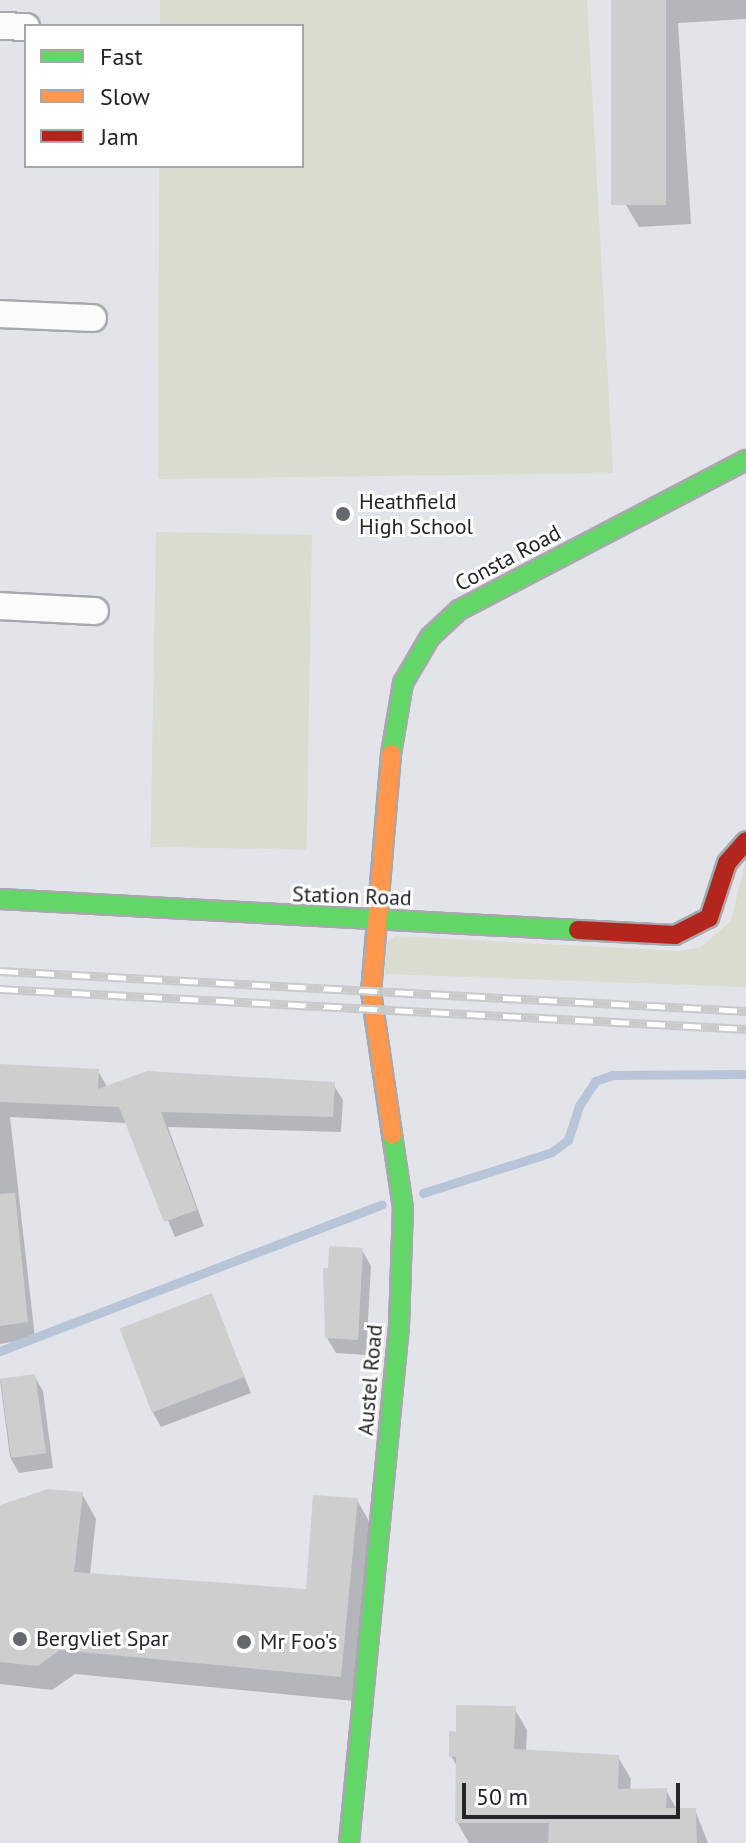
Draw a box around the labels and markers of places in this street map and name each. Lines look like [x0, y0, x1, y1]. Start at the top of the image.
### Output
place label: Heathfield High School [359, 488, 473, 540]
marker: Heathfield High School [334, 505, 352, 523]
place label: Bergvliet Spar [36, 1626, 169, 1652]
place label: Mr Foo's [260, 1629, 337, 1655]
marker: Bergvliet Spar [11, 1630, 29, 1648]
marker: Mr Foo's [235, 1633, 253, 1651]

